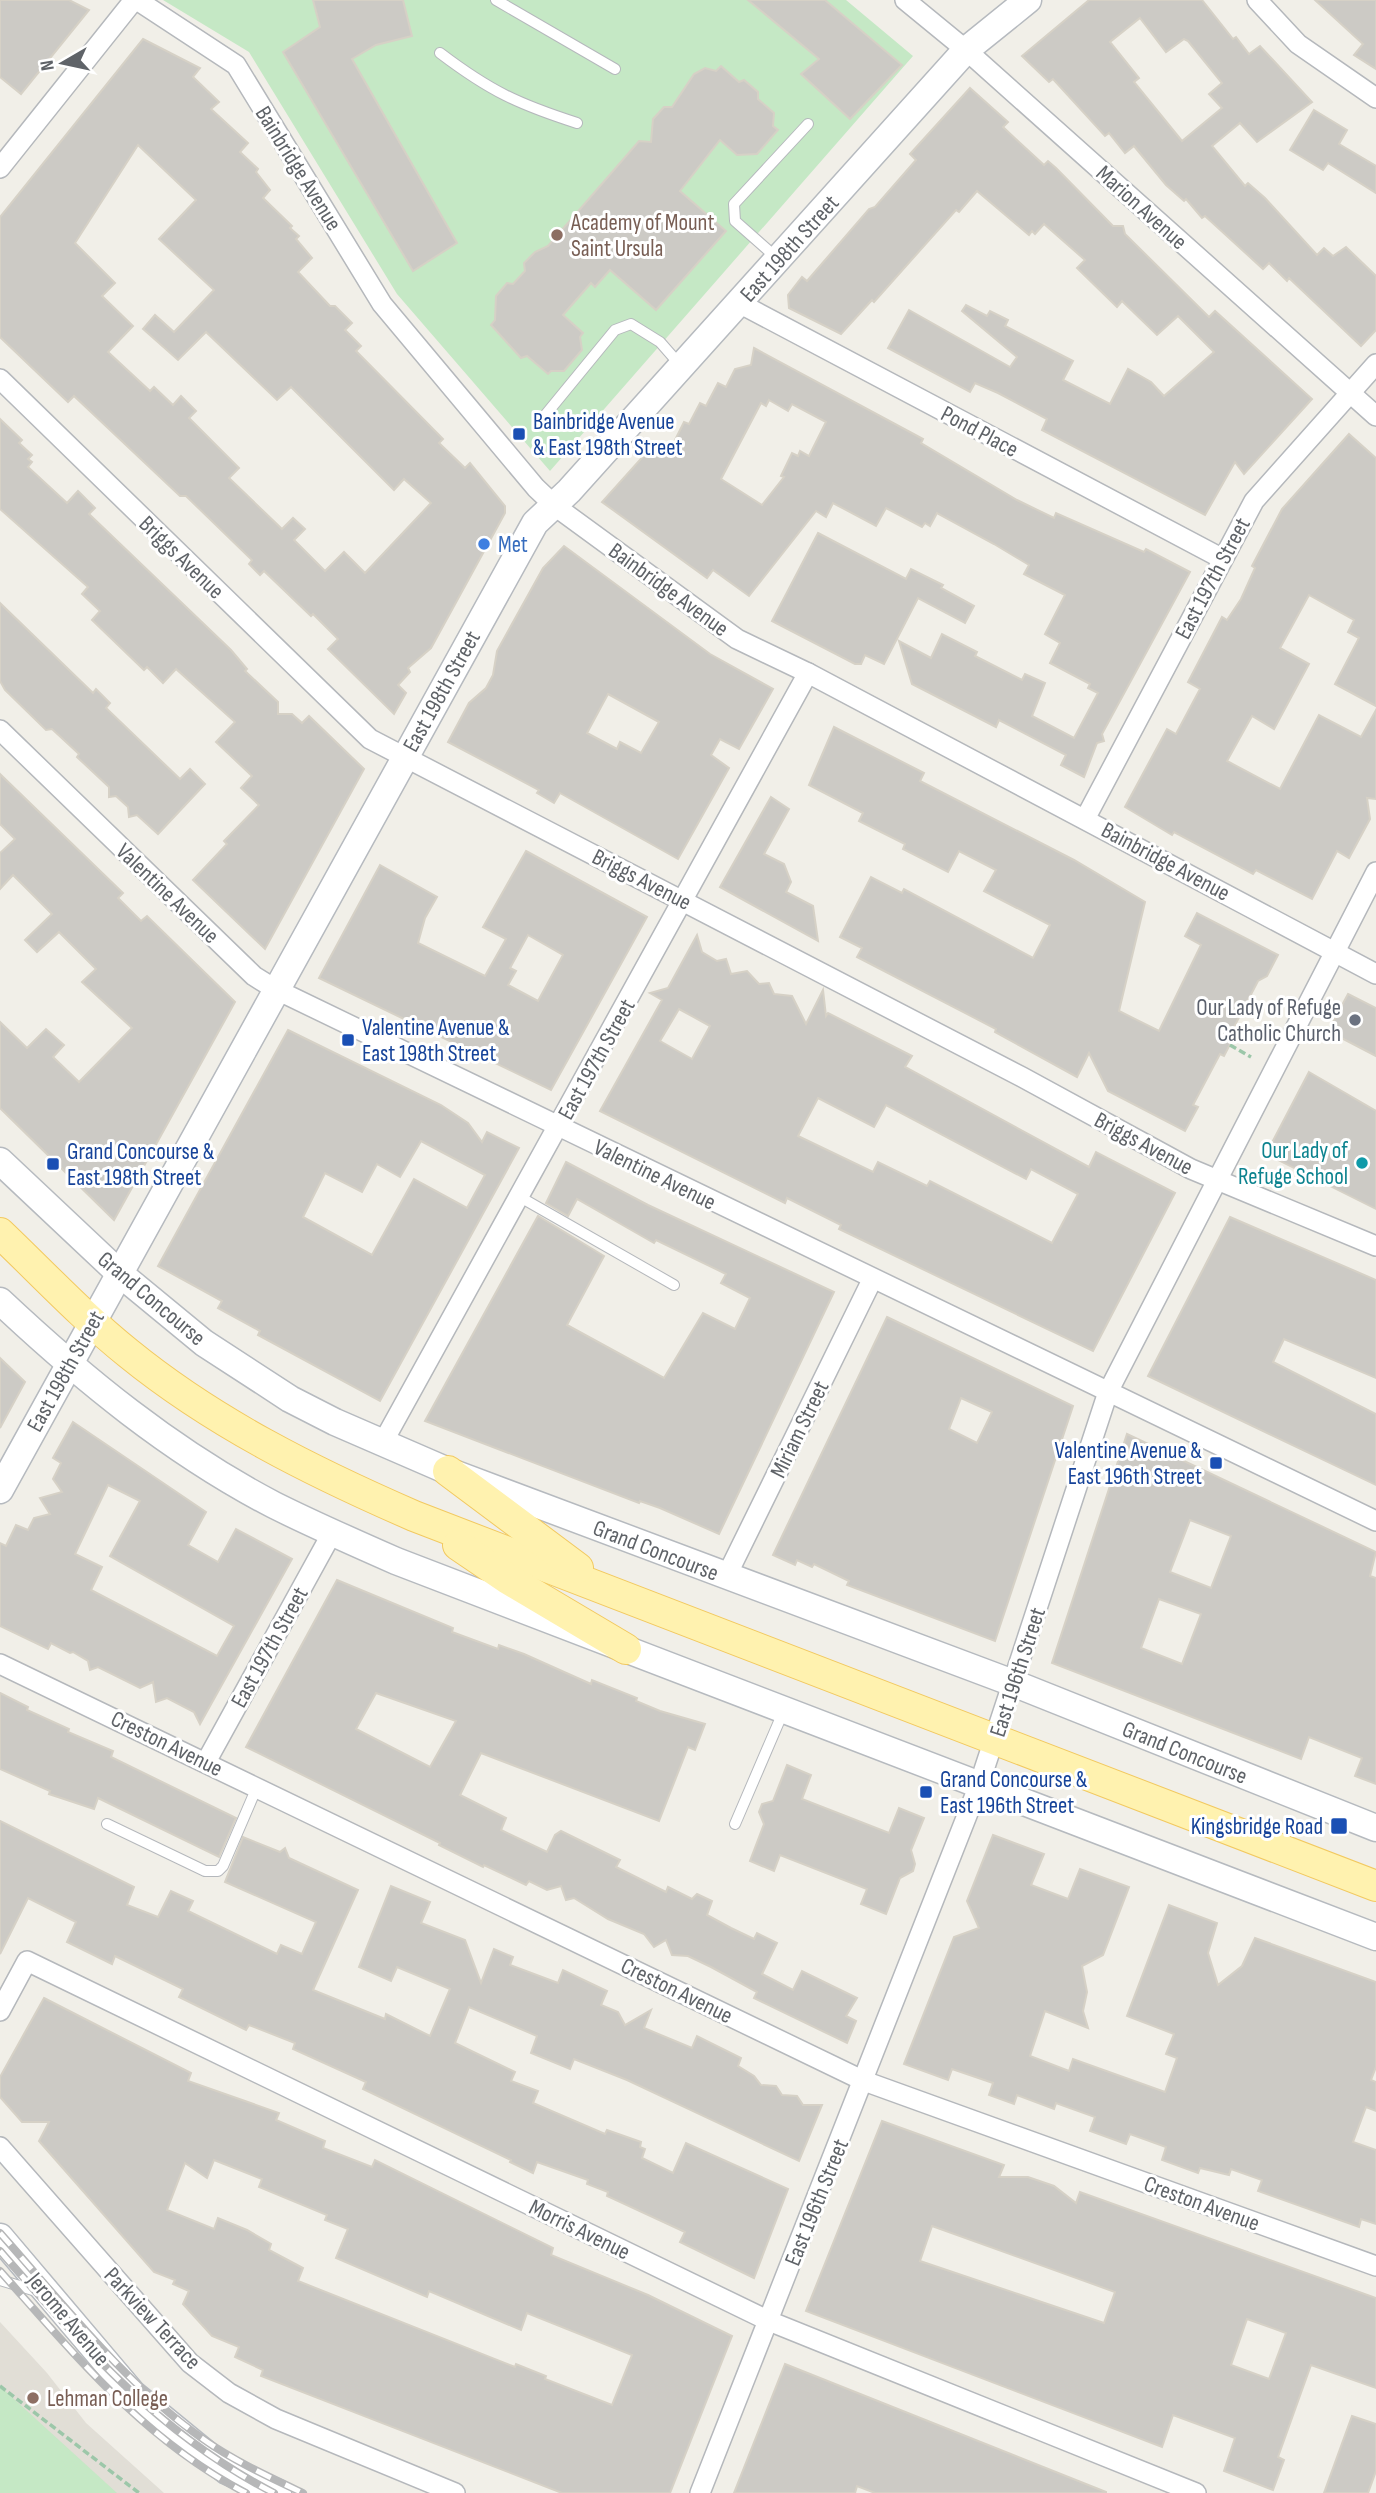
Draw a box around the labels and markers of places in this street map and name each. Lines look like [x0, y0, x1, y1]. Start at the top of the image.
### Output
place label: Academy of Mount Saint Ursula [570, 209, 715, 263]
marker: Academy of Mount Saint Ursula [549, 227, 565, 243]
place label: Bainbridge Avenue & East 198th Street [533, 408, 683, 462]
marker: Bainbridge Avenue & East 198th Street [511, 426, 527, 442]
place label: Met [498, 531, 528, 559]
marker: Met [476, 536, 492, 552]
place label: Our Lady of Refuge Catholic Church [1196, 994, 1341, 1048]
marker: Our Lady of Refuge Catholic Church [1347, 1012, 1363, 1028]
place label: Valentine Avenue & East 198th Street [362, 1014, 510, 1068]
marker: Valentine Avenue & East 198th Street [340, 1032, 356, 1048]
place label: Our Lady of Refuge School [1238, 1137, 1348, 1191]
place label: Grand Concourse & East 198th Street [67, 1138, 215, 1192]
marker: Our Lady of Refuge School [1354, 1155, 1370, 1171]
marker: Grand Concourse & East 198th Street [45, 1156, 61, 1172]
place label: Valentine Avenue & East 196th Street [1054, 1437, 1202, 1491]
marker: Valentine Avenue & East 196th Street [1208, 1455, 1224, 1471]
place label: Grand Concourse & East 196th Street [940, 1766, 1088, 1820]
marker: Grand Concourse & East 196th Street [918, 1784, 934, 1800]
place label: Kingsbridge Road [1191, 1813, 1323, 1841]
marker: Kingsbridge Road [1329, 1816, 1349, 1836]
place label: Lehman College [47, 2385, 168, 2413]
marker: Lehman College [25, 2390, 41, 2406]

